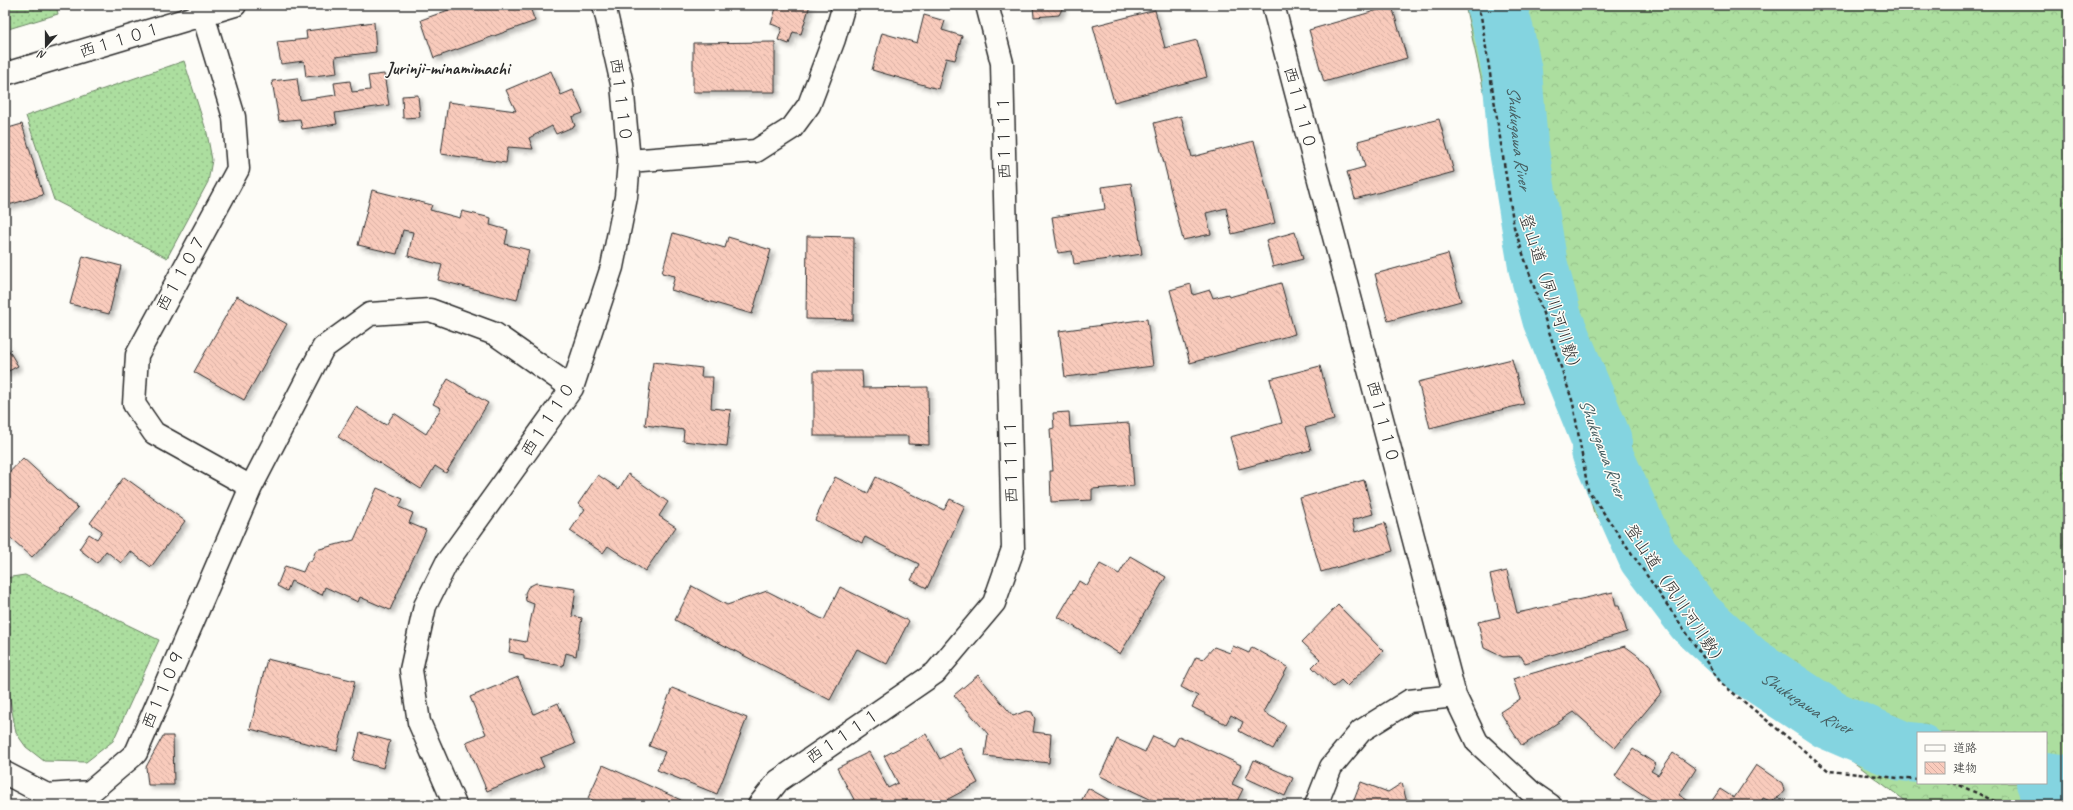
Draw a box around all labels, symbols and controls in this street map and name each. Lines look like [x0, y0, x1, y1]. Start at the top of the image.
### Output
street label: 西１１０１ [76, 18, 164, 62]
north arrow [26, 26, 66, 66]
text: N [35, 47, 48, 63]
district label: Jurinji-minamimachi [384, 57, 512, 79]
street label: 西１１１０ [605, 57, 637, 143]
street label: 西１１１０ [1279, 64, 1321, 152]
water label: Shukugawa River [1502, 85, 1537, 194]
street label: 西１１１１ [993, 94, 1015, 180]
street label: 登山道（夙川河川敷） [1515, 211, 1587, 379]
street label: 西１１０７ [151, 231, 211, 315]
street label: 西１１１０ [516, 378, 580, 460]
street label: 西１１１０ [1362, 378, 1404, 466]
water label: Shukugawa River [1574, 396, 1633, 504]
street label: 西１１１１ [1000, 418, 1022, 504]
street label: 登山道（夙川河川敷） [1620, 520, 1732, 672]
street label: 西１１０９ [137, 646, 189, 732]
water label: Shukugawa River [1756, 666, 1859, 741]
street label: 西１１１１ [802, 704, 884, 768]
legend [1917, 732, 2047, 784]
text: 道路 [1953, 740, 1977, 756]
text: 建物 [1953, 760, 1977, 776]

